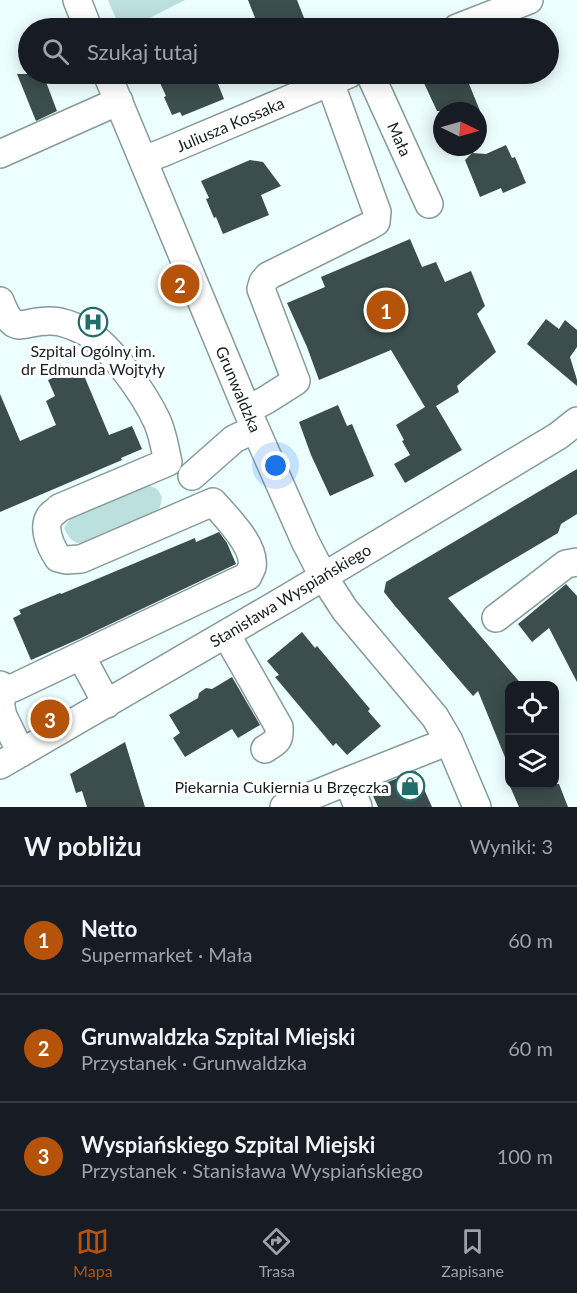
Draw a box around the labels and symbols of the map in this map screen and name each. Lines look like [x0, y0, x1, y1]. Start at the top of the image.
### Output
street label: Juliusza Kossaka [173, 93, 287, 155]
north arrow [433, 102, 487, 156]
street label: Mała [384, 119, 416, 159]
pin: 2 [160, 262, 200, 306]
pin: 1 [366, 288, 406, 332]
hospital icon: Szpital Ogólny im. dr Edmunda Wojtyły [77, 306, 109, 338]
place label: Szpital Ogólny im. dr Edmunda Wojtyły [21, 341, 166, 378]
street label: Grunwaldzka [212, 343, 266, 435]
your location [261, 451, 290, 480]
street label: Stanisława Wyspiańskiego [206, 539, 374, 651]
pin: 3 [31, 696, 70, 742]
shop icon: Piekarnia Cukiernia u Brzęczka [394, 770, 426, 802]
place label: Piekarnia Cukiernia u Brzęczka [174, 777, 389, 796]

